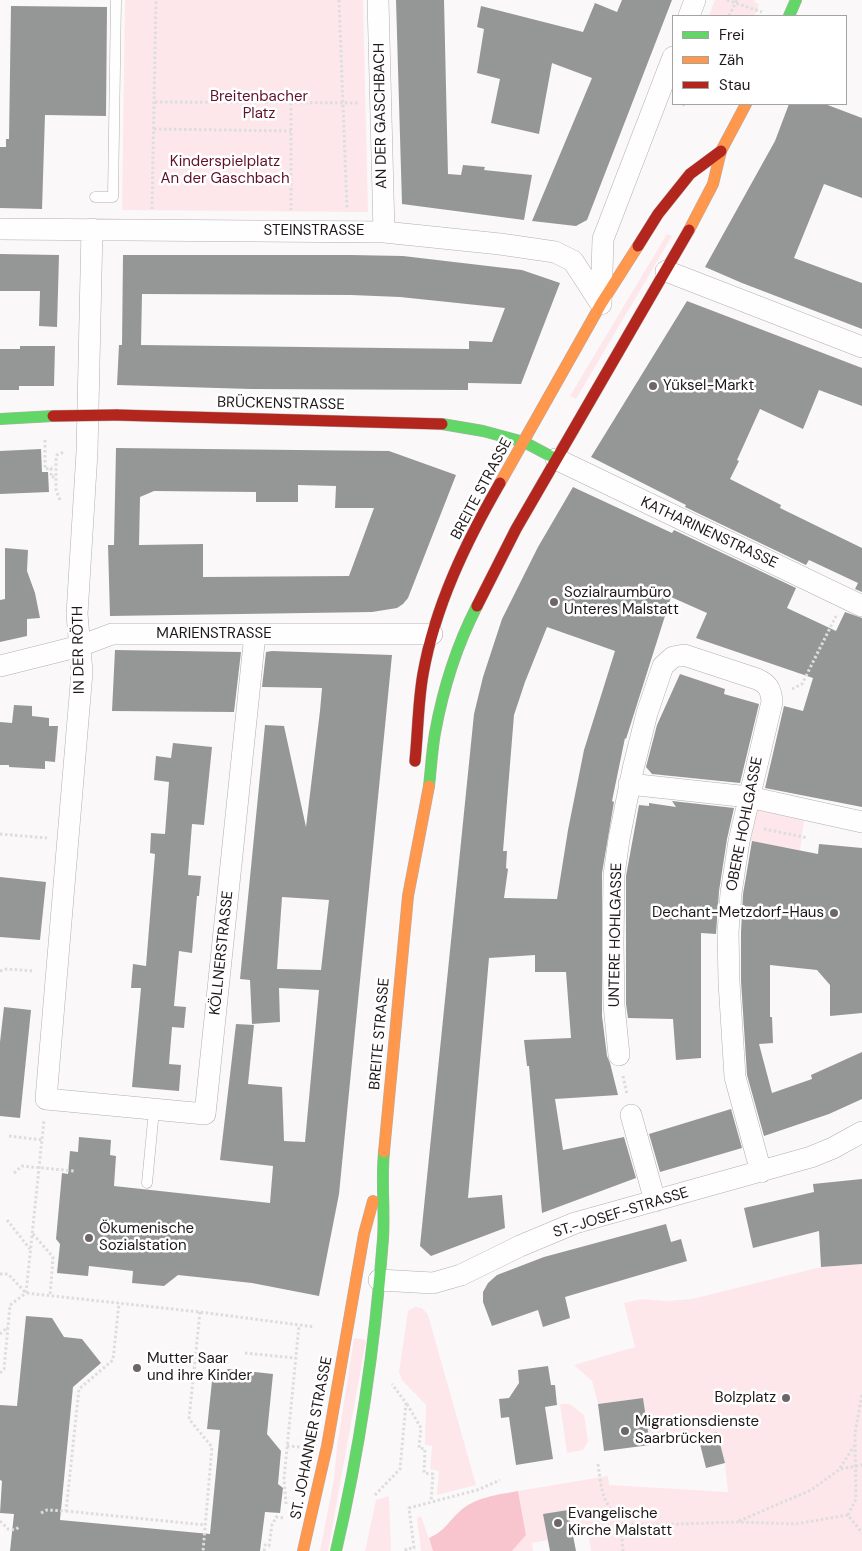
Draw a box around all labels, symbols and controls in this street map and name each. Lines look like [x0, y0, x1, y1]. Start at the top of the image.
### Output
legend [672, 15, 847, 105]
text: Frei [719, 25, 744, 45]
street label: AN DER GASCHBACH [371, 43, 391, 189]
text: Zäh [719, 50, 744, 70]
text: Stau [719, 75, 750, 95]
park label: Breitenbacher Platz [210, 88, 308, 123]
park label: Kinderspielplatz An der Gaschbach [160, 153, 290, 188]
street label: STEINSTRASSE [264, 222, 364, 240]
place label: Yüksel-Markt [663, 377, 754, 395]
marker: Yüksel-Markt [647, 380, 659, 392]
street label: BRÜCKENSTRASSE [217, 394, 345, 414]
street label: BREITE STRASSE [448, 435, 516, 543]
street label: KATHARINENSTRASSE [638, 493, 780, 573]
place label: Sozialraumbüro Unteres Malstatt [564, 584, 679, 619]
marker: Sozialraumbüro Unteres Malstatt [548, 596, 560, 608]
street label: IN DER RÖTH [69, 606, 89, 694]
street label: MARIENSTRASSE [156, 625, 272, 643]
street label: OBERE HOHLGASSE [723, 755, 767, 893]
street label: UNTERE HOHLGASSE [606, 863, 626, 1007]
street label: KÖLLNERSTRASSE [207, 890, 237, 1016]
place label: Dechant-Metzdorf-Haus [652, 904, 824, 922]
marker: Dechant-Metzdorf-Haus [828, 907, 840, 919]
street label: BREITE STRASSE [366, 977, 394, 1091]
street label: ST.-JOSEF-STRASSE [551, 1184, 691, 1242]
place label: Ökumenische Sozialstation [99, 1220, 194, 1255]
marker: Ökumenische Sozialstation [83, 1232, 95, 1244]
place label: Mutter Saar und ihre Kinder [147, 1350, 252, 1385]
street label: ST. JOHANNER STRASSE [287, 1355, 337, 1521]
marker: Mutter Saar und ihre Kinder [131, 1362, 143, 1374]
place label: Bolzplatz [714, 1389, 776, 1407]
marker: Bolzplatz [780, 1392, 792, 1404]
place label: Migrationsdienste Saarbrücken [635, 1413, 759, 1448]
marker: Migrationsdienste Saarbrücken [619, 1425, 631, 1437]
place label: Evangelische Kirche Malstatt [568, 1505, 672, 1540]
marker: Evangelische Kirche Malstatt [552, 1517, 564, 1529]

